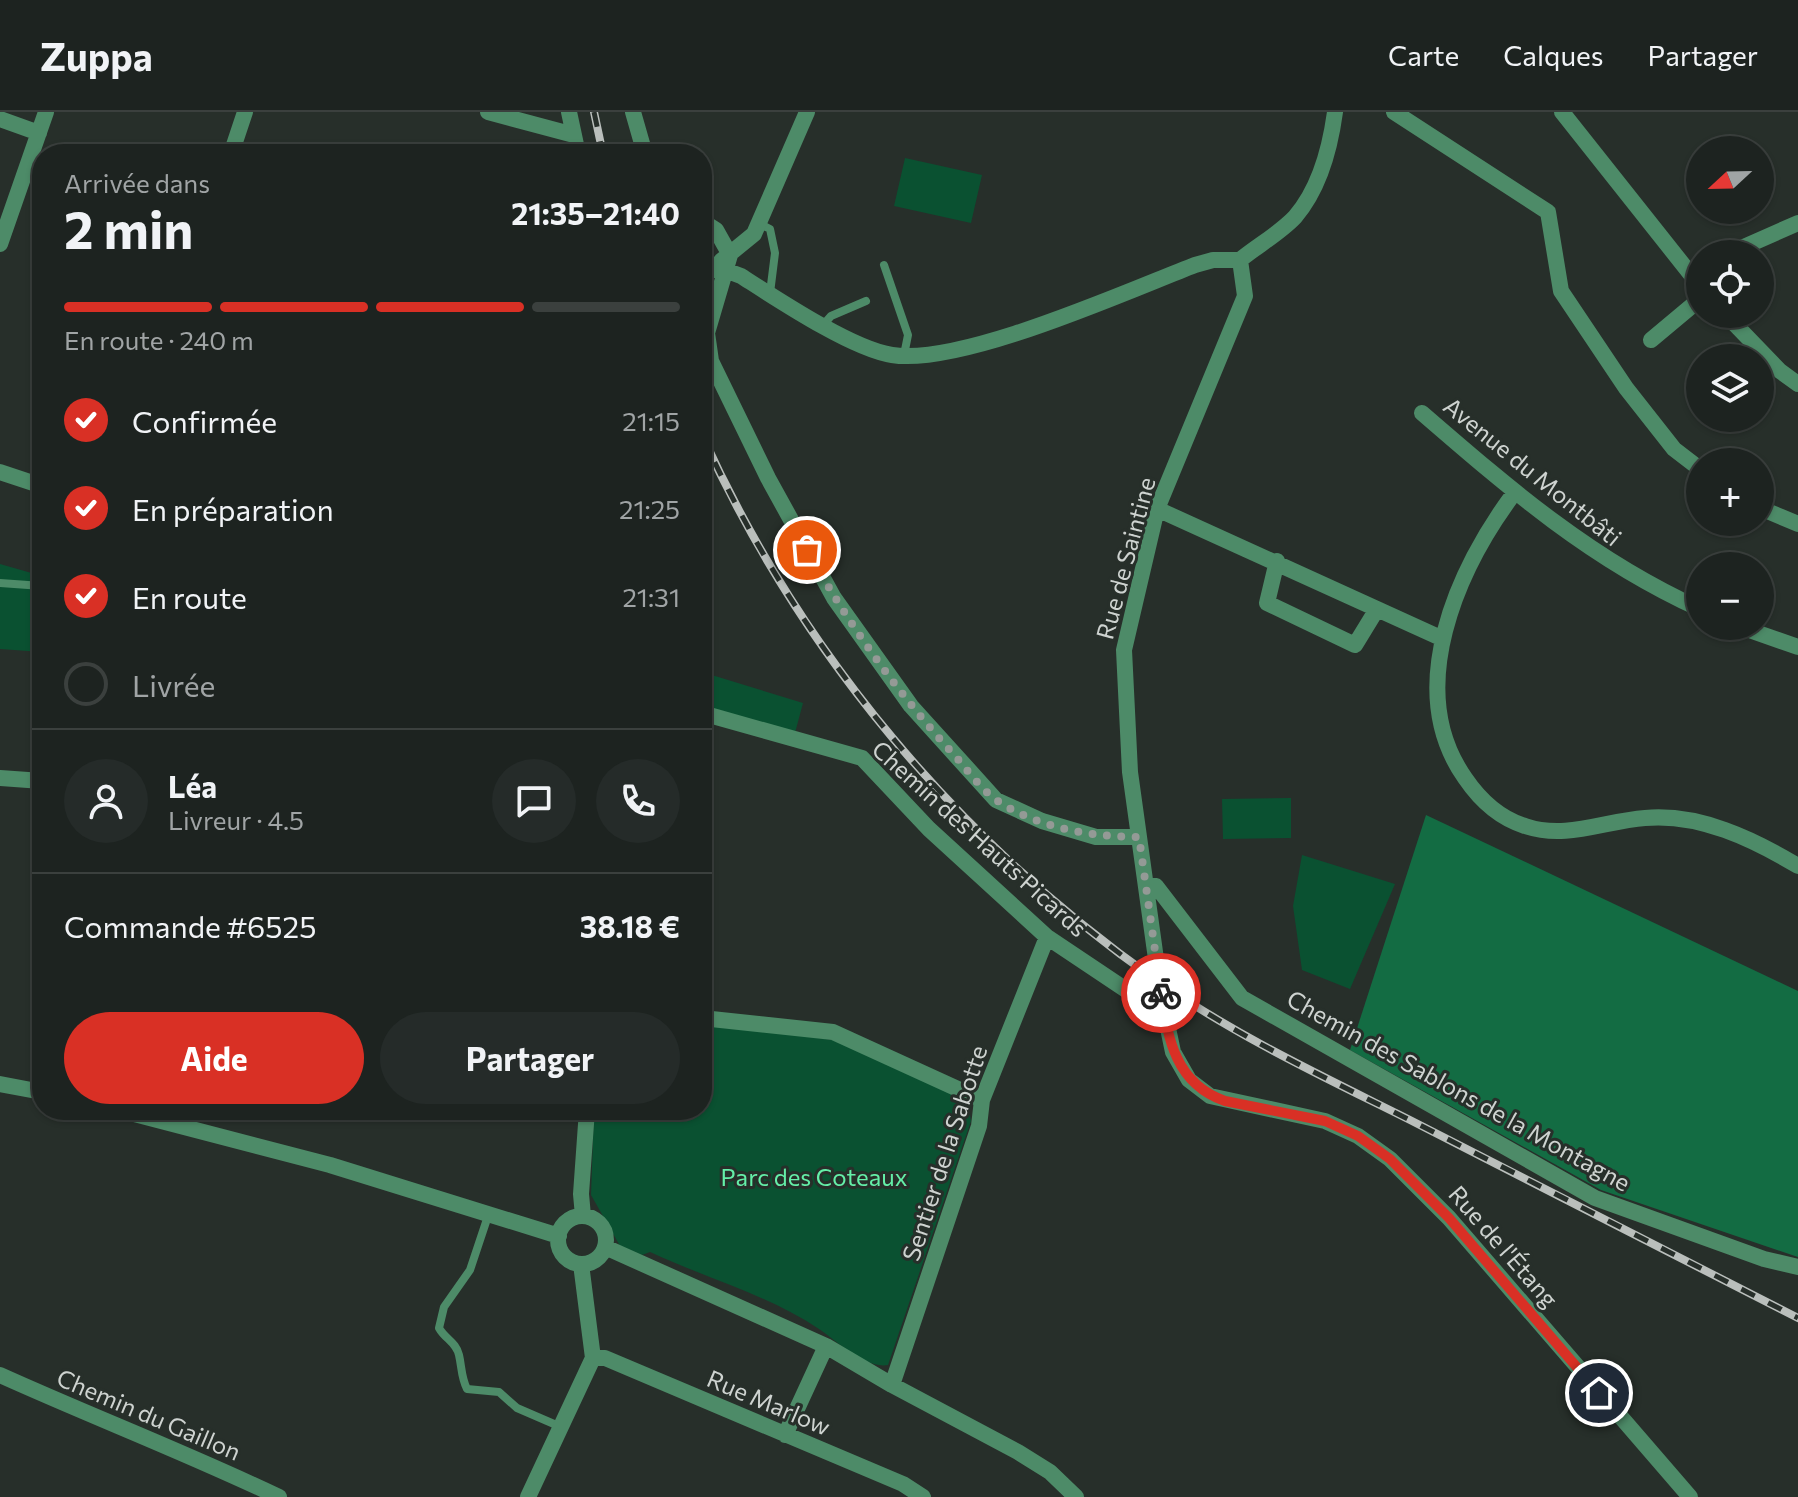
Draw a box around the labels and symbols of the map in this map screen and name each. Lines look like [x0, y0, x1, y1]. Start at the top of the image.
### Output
north arrow [1686, 136, 1774, 224]
street label: Avenue du Montbâti [1438, 391, 1628, 551]
street label: Rue de Saintine [1089, 474, 1161, 642]
pin [773, 516, 841, 584]
street label: Chemin des Hauts Picards [867, 734, 1093, 942]
courier [1121, 953, 1201, 1033]
street label: Chemin des Sablons de la Montagne [1282, 983, 1636, 1197]
street label: Sentier de la Sabotte [895, 1042, 993, 1264]
park label: Parc des Coteaux [721, 1162, 908, 1191]
street label: Rue de l'Étang [1443, 1179, 1565, 1313]
pin [1565, 1359, 1633, 1427]
street label: Chemin du Gaillon [53, 1362, 245, 1466]
street label: Rue Marlow [703, 1363, 835, 1441]

